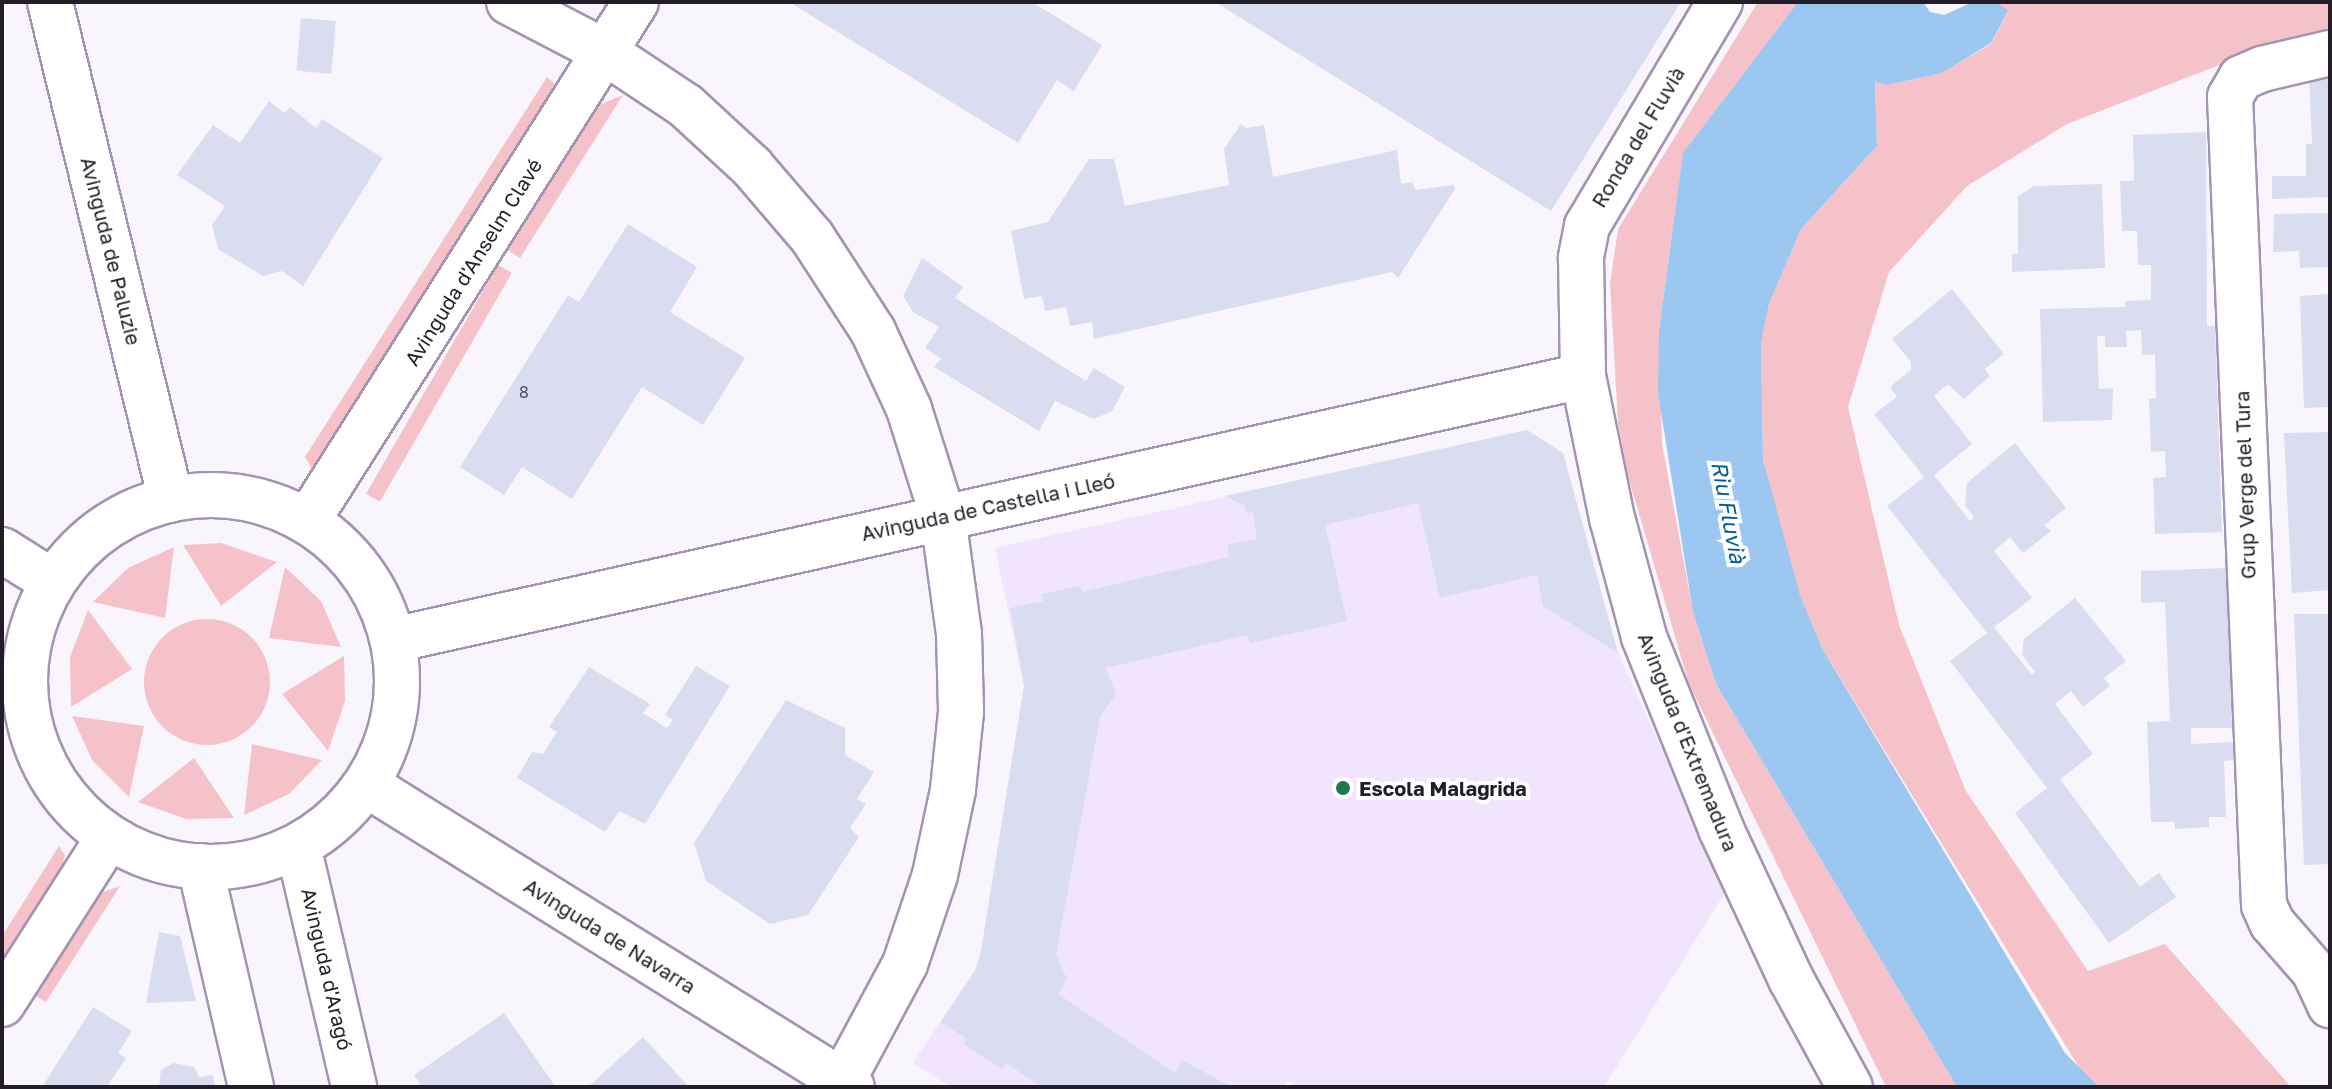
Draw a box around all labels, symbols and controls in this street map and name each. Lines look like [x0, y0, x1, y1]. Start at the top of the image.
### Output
street label: Ronda del Fluvià [1587, 62, 1689, 212]
street label: Avinguda d'Anselm Clavé [399, 154, 547, 370]
street label: Avinguda de Paluzie [76, 155, 146, 347]
house number: 8 [519, 382, 529, 402]
street label: Grup Verge del Tura [2230, 390, 2260, 580]
water label: Riu Fluvià [1706, 459, 1752, 565]
street label: Avinguda de Castella i Lleó [859, 468, 1117, 546]
street label: Avinguda d'Extremadura [1633, 629, 1743, 855]
place label: Escola Malagrida [1359, 776, 1527, 800]
marker: Escola Malagrida [1334, 779, 1352, 797]
street label: Avinguda de Navarra [520, 873, 700, 999]
street label: Avinguda d'Aragó [297, 886, 357, 1052]

